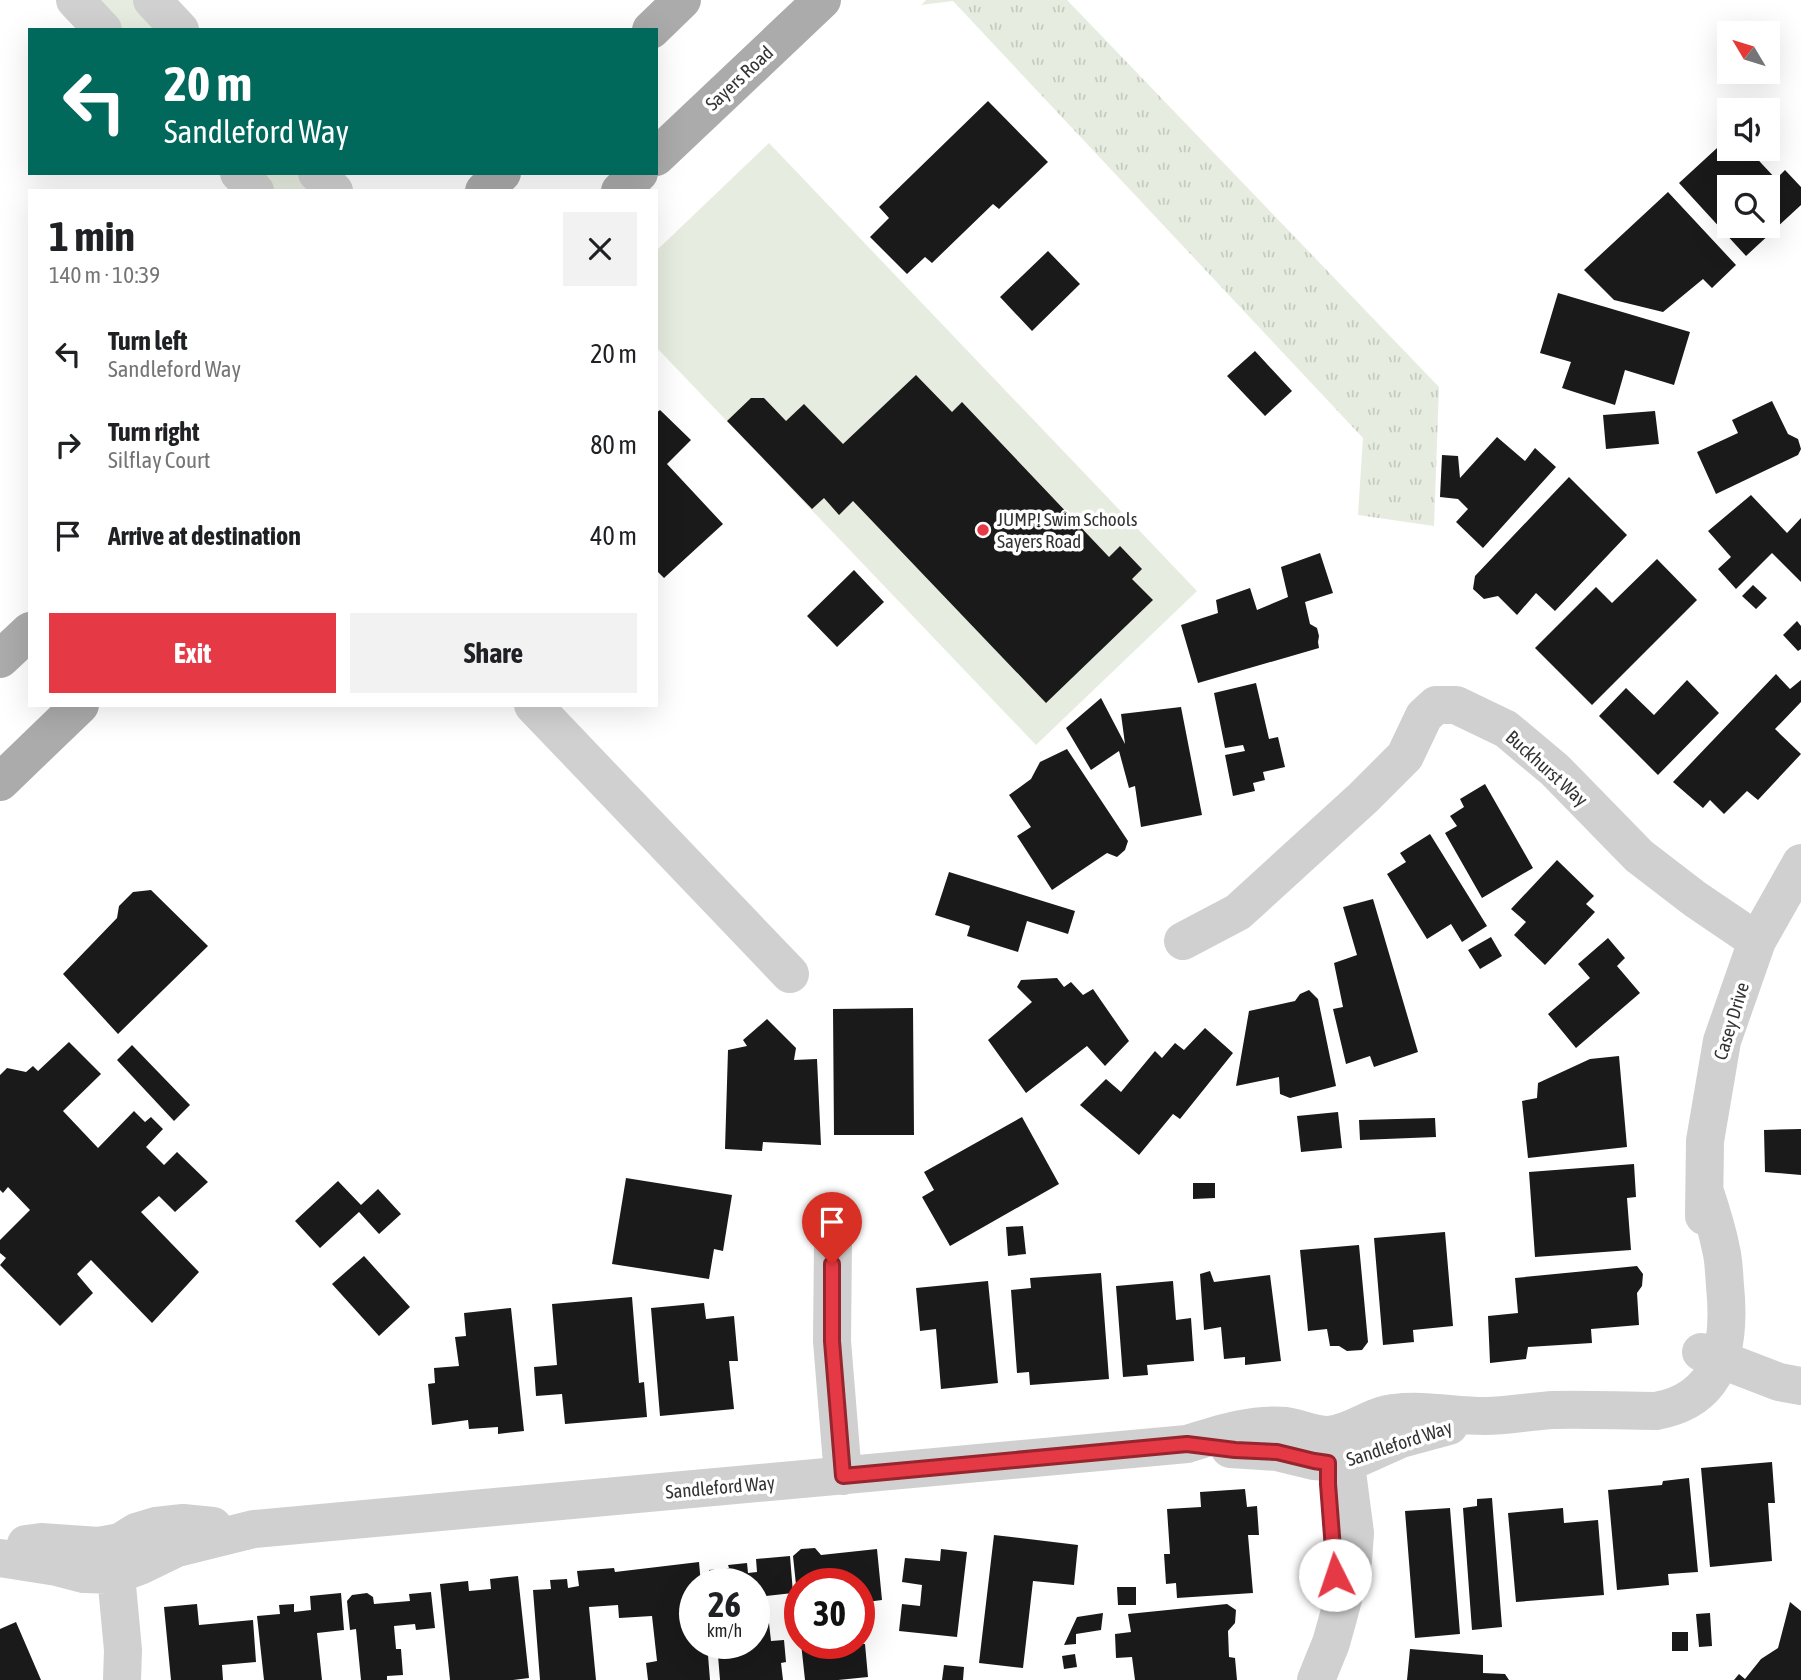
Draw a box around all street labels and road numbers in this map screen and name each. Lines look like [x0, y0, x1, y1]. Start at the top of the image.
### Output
street label: Sayers Road [701, 41, 777, 115]
street label: Buckhurst Way [1502, 726, 1592, 810]
street label: Casey Drive [1709, 980, 1753, 1062]
street label: Sandleford Way [1343, 1416, 1455, 1470]
street label: Sandleford Way [664, 1471, 776, 1503]

